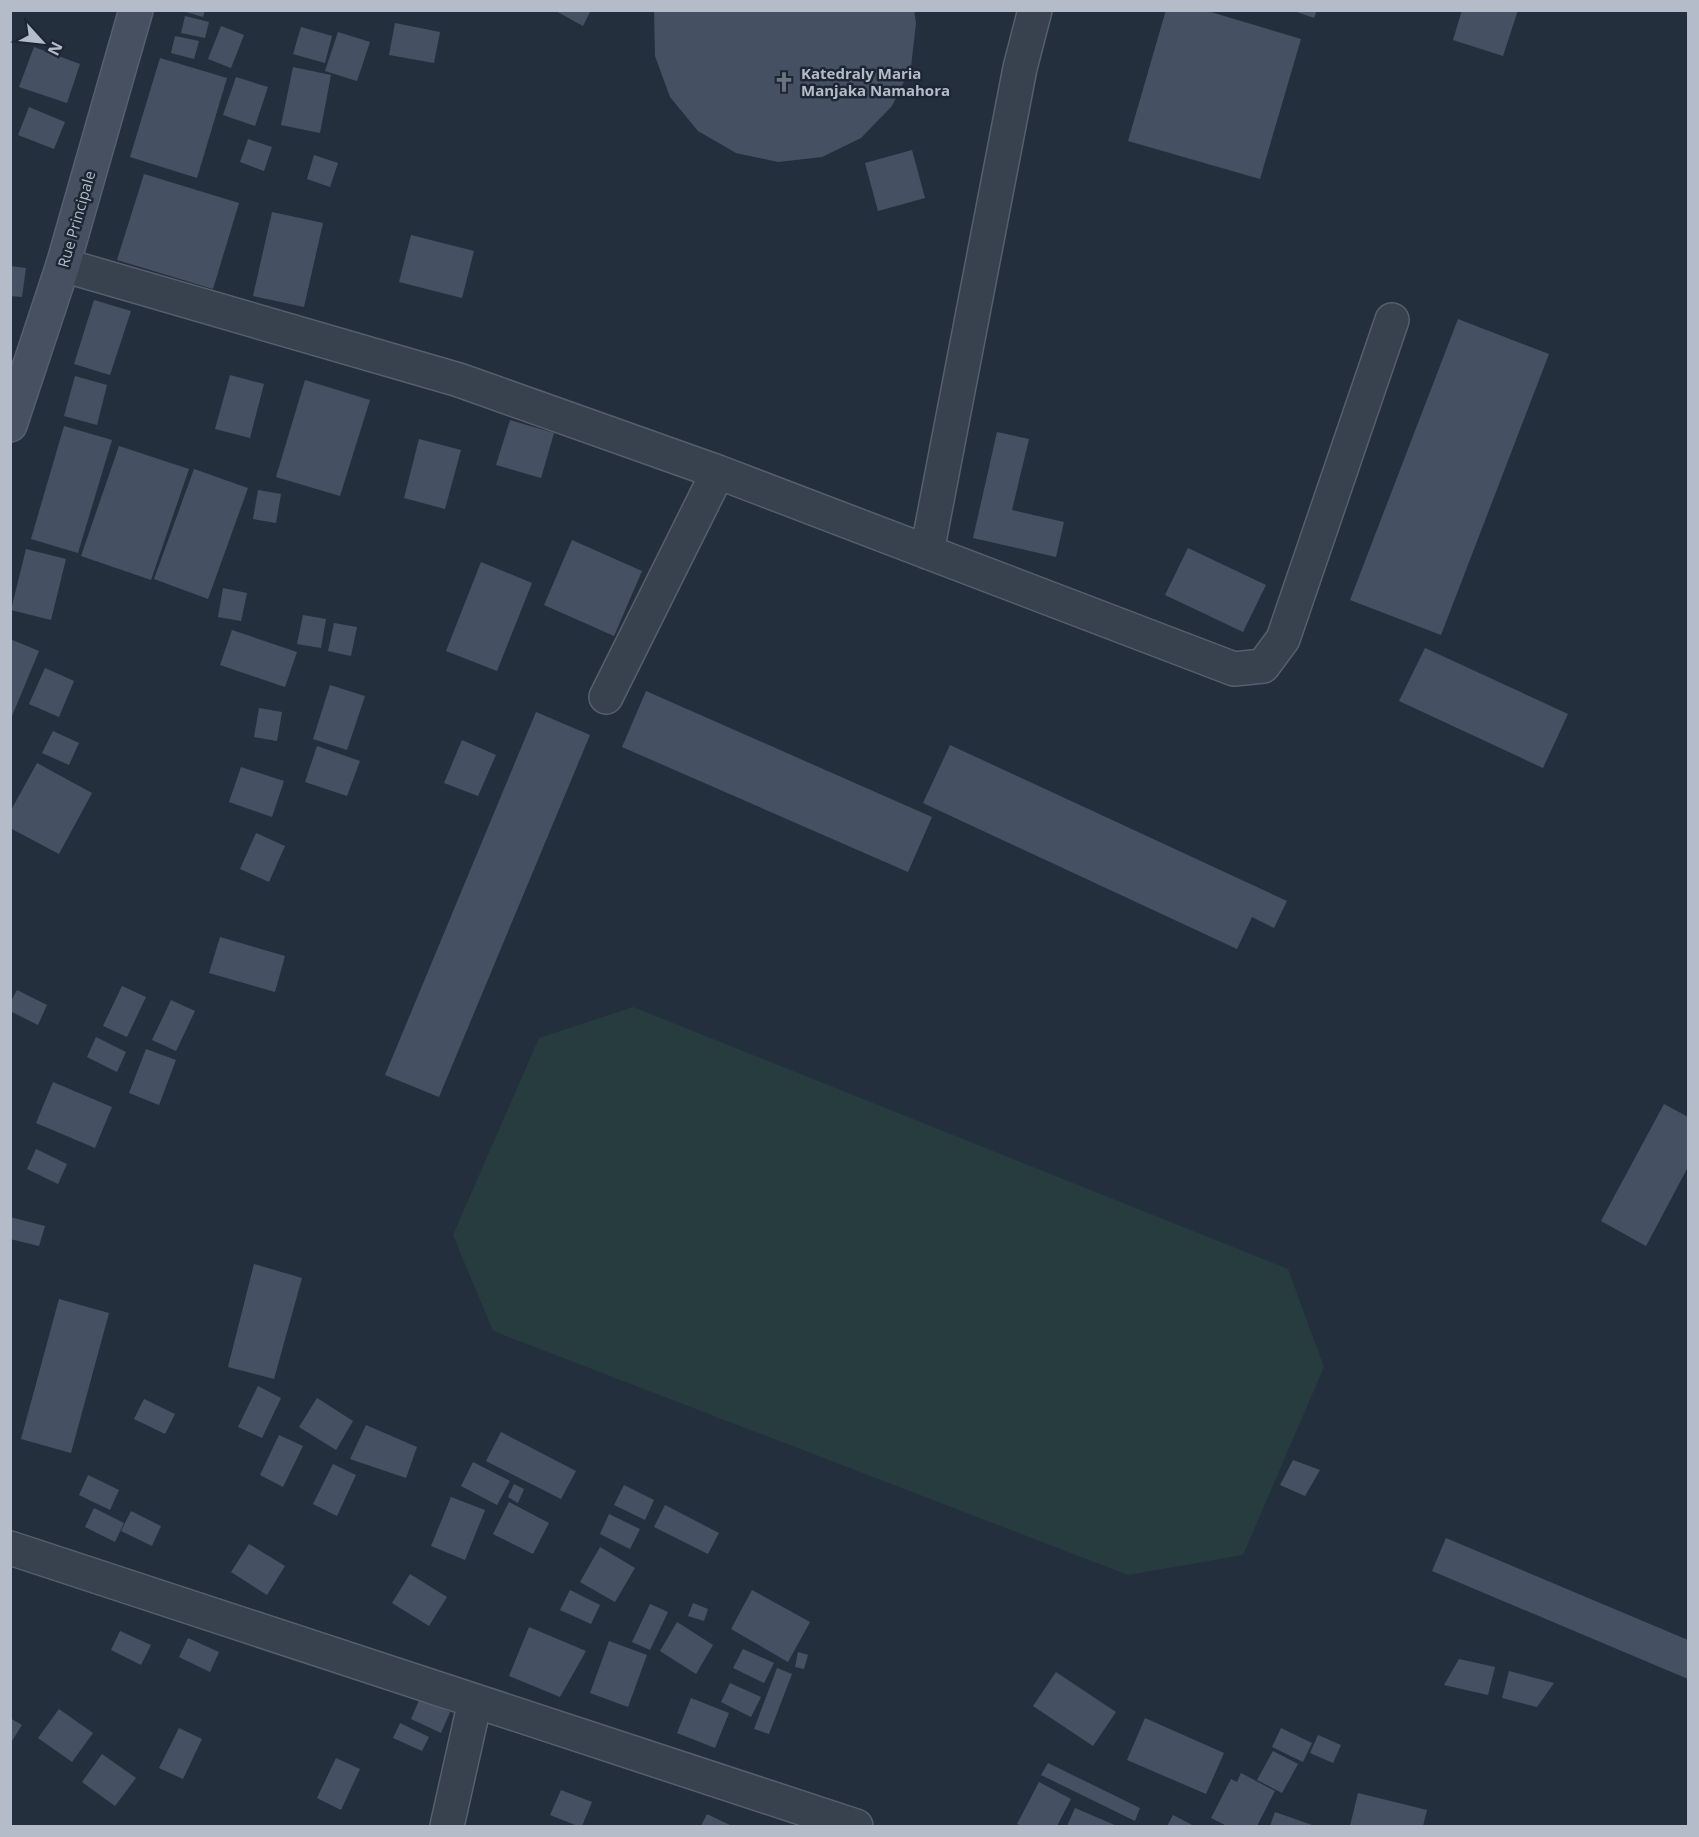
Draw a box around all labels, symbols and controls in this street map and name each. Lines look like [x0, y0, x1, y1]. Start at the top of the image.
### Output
north arrow [12, 12, 72, 72]
text: N [43, 38, 68, 60]
place label: Katedraly Maria Manjaka Namahora [801, 63, 950, 100]
church icon: Katedraly Maria Manjaka Namahora [772, 70, 796, 94]
street label: Rue Principale [53, 168, 99, 270]

